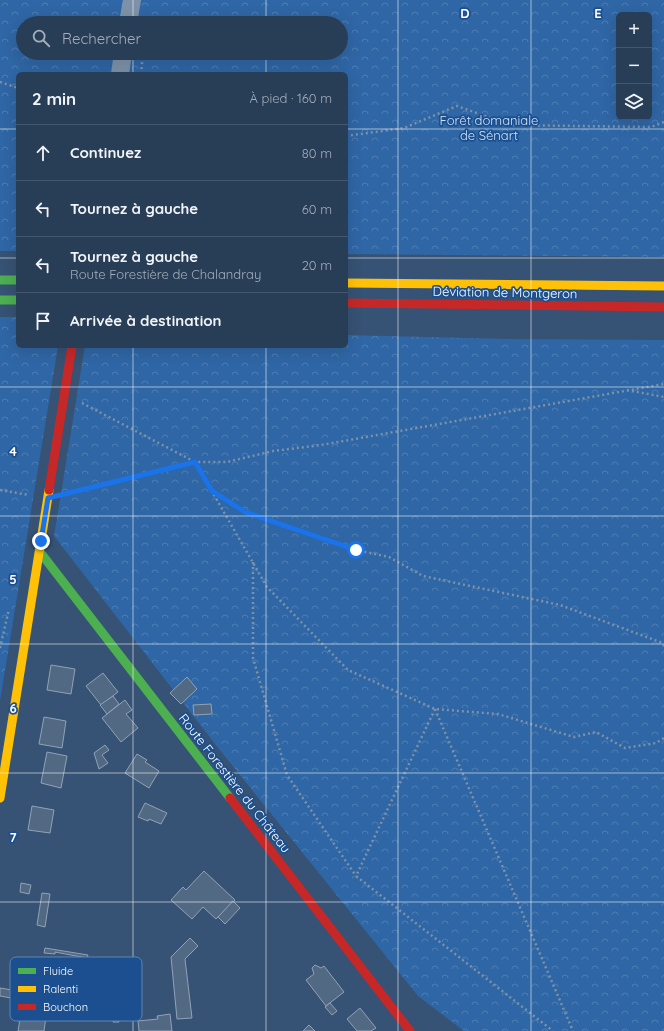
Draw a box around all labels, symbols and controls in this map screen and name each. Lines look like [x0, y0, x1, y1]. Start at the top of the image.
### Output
text: D [460, 5, 470, 21]
text: E [594, 5, 602, 21]
map controls [616, 12, 652, 120]
button: + [616, 12, 652, 48]
search box [16, 16, 348, 60]
icon: search [30, 27, 52, 49]
text: Rechercher [62, 29, 141, 48]
button: − [616, 48, 652, 84]
button: layers [616, 84, 652, 120]
text: 2 min [32, 88, 76, 109]
text: À pied · 160 m [250, 90, 332, 106]
park label: Forêt domaniale de Sénart [440, 112, 538, 143]
icon: ahead [32, 142, 54, 164]
text: Continuez [70, 143, 141, 162]
text: 80 m [302, 145, 332, 161]
icon: left [32, 198, 54, 220]
text: Tournez à gauche [70, 199, 198, 218]
text: 60 m [302, 201, 332, 217]
text: Tournez à gauche [70, 247, 198, 266]
icon: left [32, 254, 54, 276]
text: 20 m [302, 257, 332, 273]
text: Route Forestière de Chalandray [70, 266, 261, 282]
street label: Déviation de Montgeron [432, 283, 578, 301]
icon: arrive [32, 310, 54, 332]
text: Arrivée à destination [70, 311, 222, 330]
text: 4 [9, 443, 17, 459]
route end [32, 532, 50, 550]
route start [347, 541, 365, 559]
text: 5 [9, 571, 17, 587]
text: 6 [9, 700, 17, 716]
street label: Route Forestière du Château [176, 710, 294, 856]
text: 7 [9, 829, 17, 845]
legend [10, 957, 142, 1021]
text: Fluide [43, 964, 73, 978]
text: Ralenti [43, 982, 78, 996]
text: Bouchon [43, 1000, 88, 1014]

